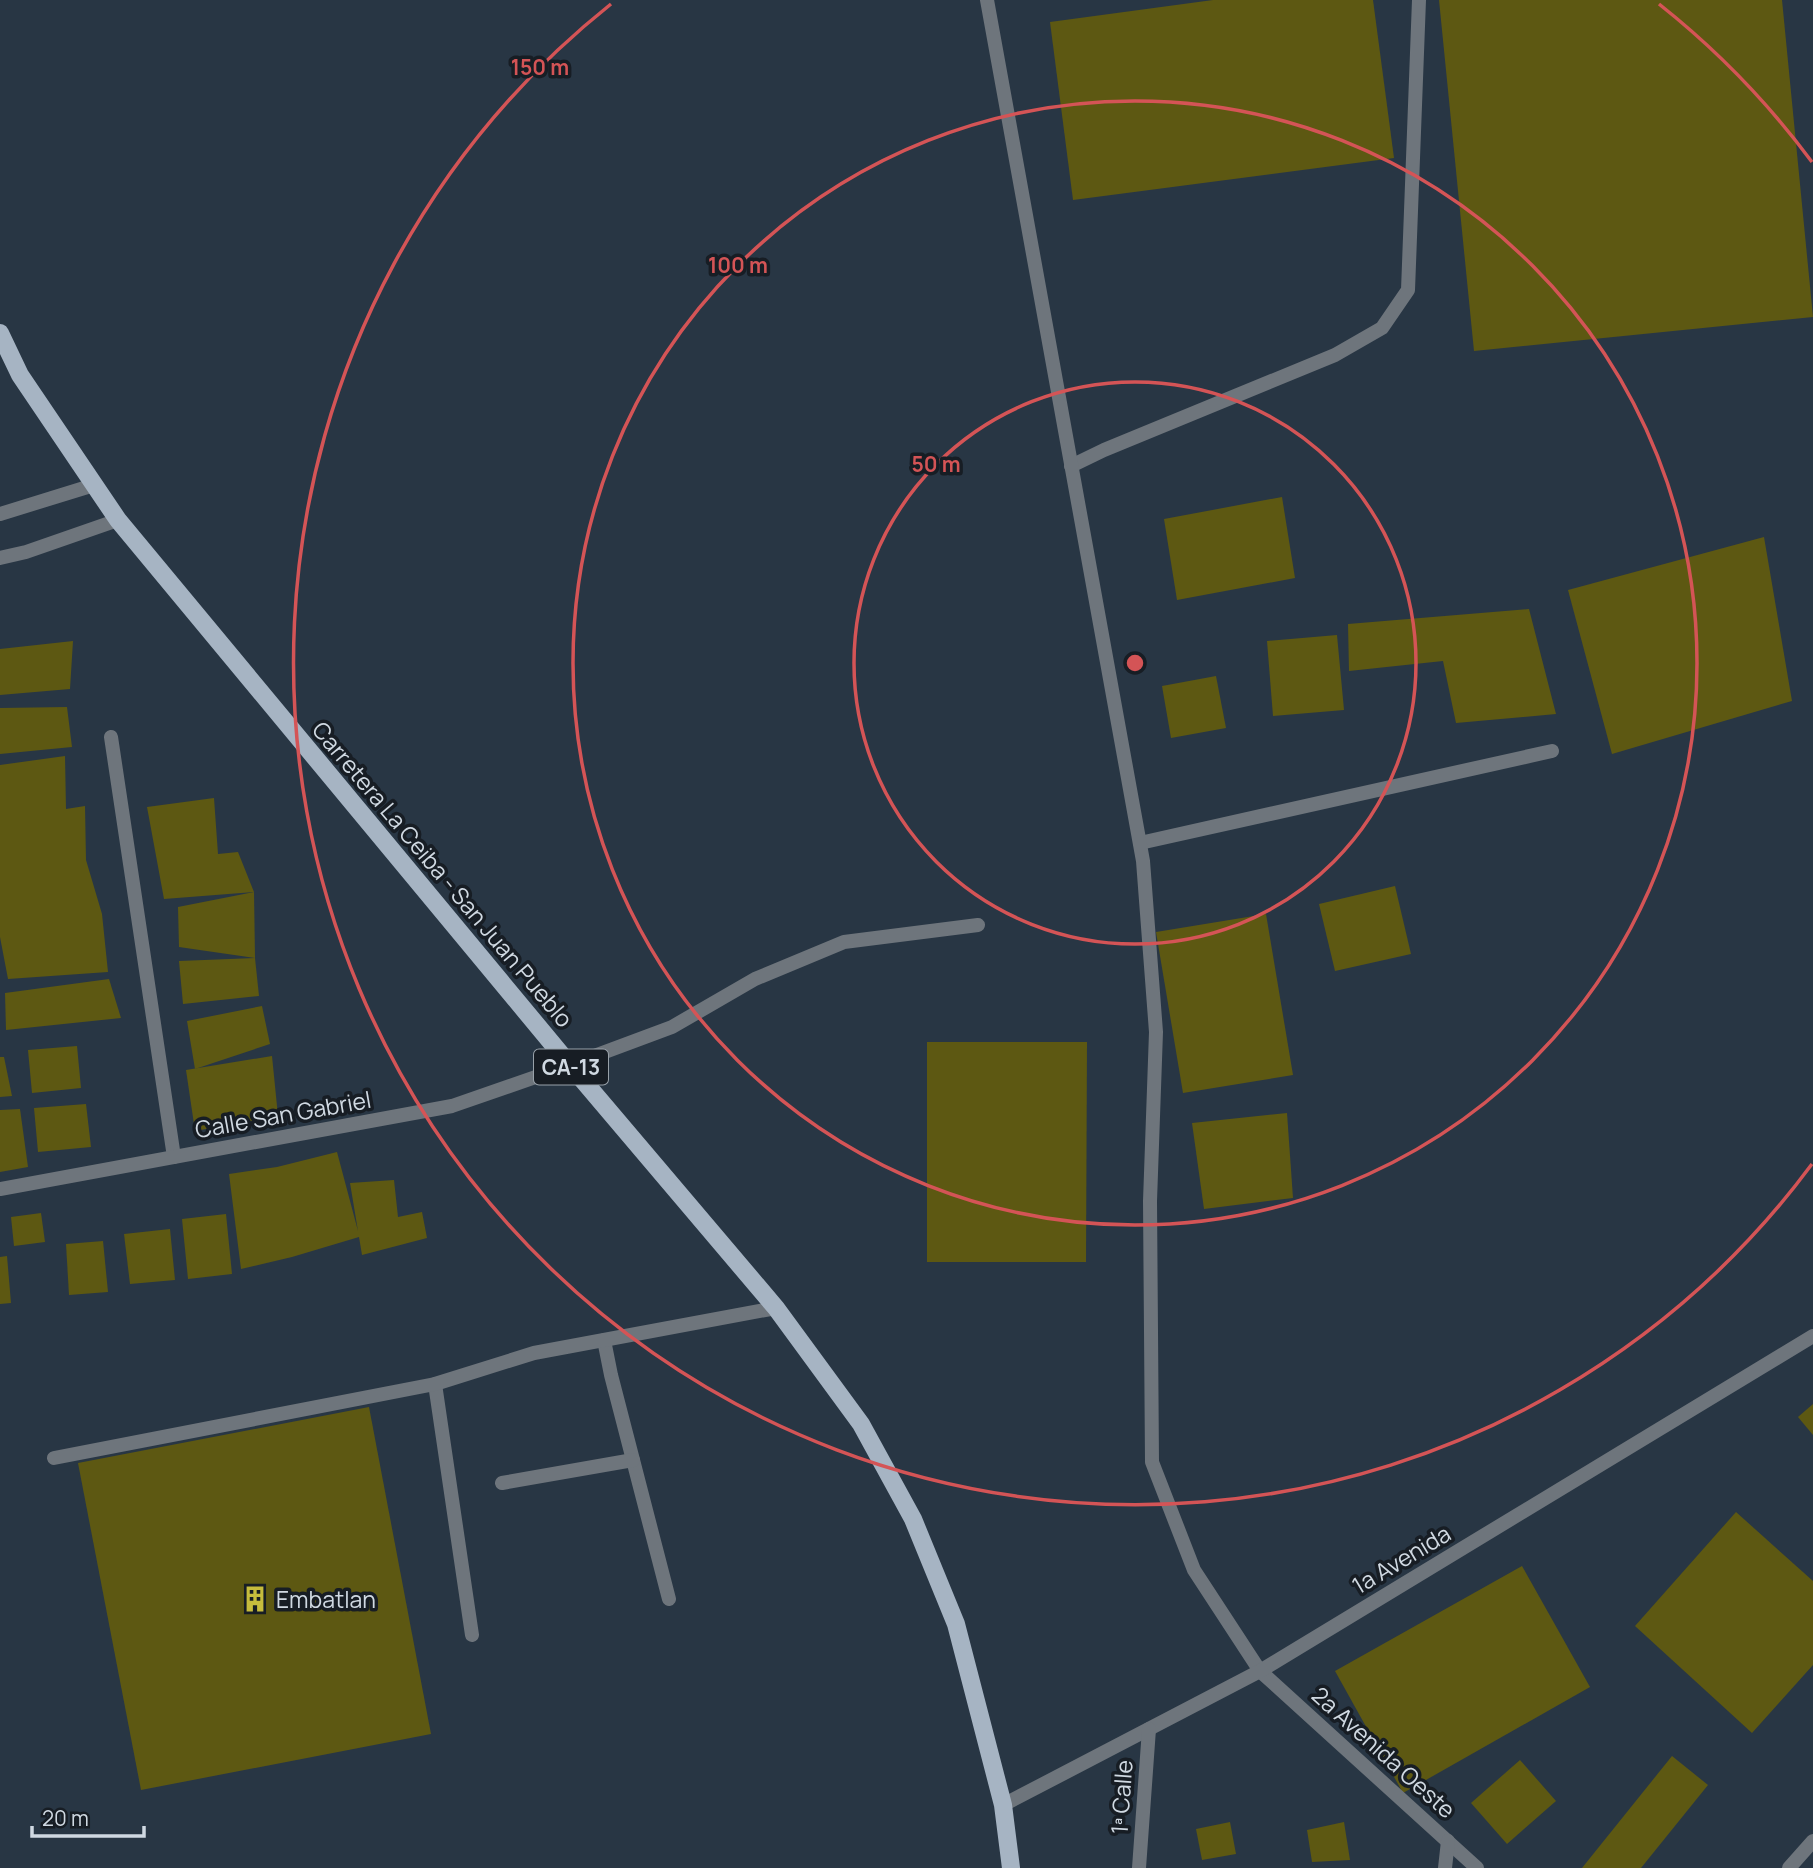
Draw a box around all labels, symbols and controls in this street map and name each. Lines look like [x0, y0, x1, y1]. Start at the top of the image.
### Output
text: 150 m [511, 53, 569, 81]
text: 100 m [708, 251, 768, 279]
text: 50 m [911, 450, 961, 478]
centre of rings [1123, 651, 1147, 675]
street label: Carretera La Ceiba - San Juan Pueblo [305, 714, 581, 1034]
road number: CA-13 [534, 1050, 608, 1084]
street label: Calle San Gabriel [192, 1083, 374, 1145]
street label: 1a Avenida [1346, 1517, 1456, 1601]
place label: Embatlan [276, 1583, 376, 1615]
building icon: Embatlan [240, 1584, 270, 1614]
street label: 2a Avenida Oeste [1305, 1679, 1463, 1825]
street label: 1ª Calle [1102, 1759, 1140, 1835]
scale bar [32, 1794, 144, 1838]
text: 20 m [42, 1804, 89, 1832]

